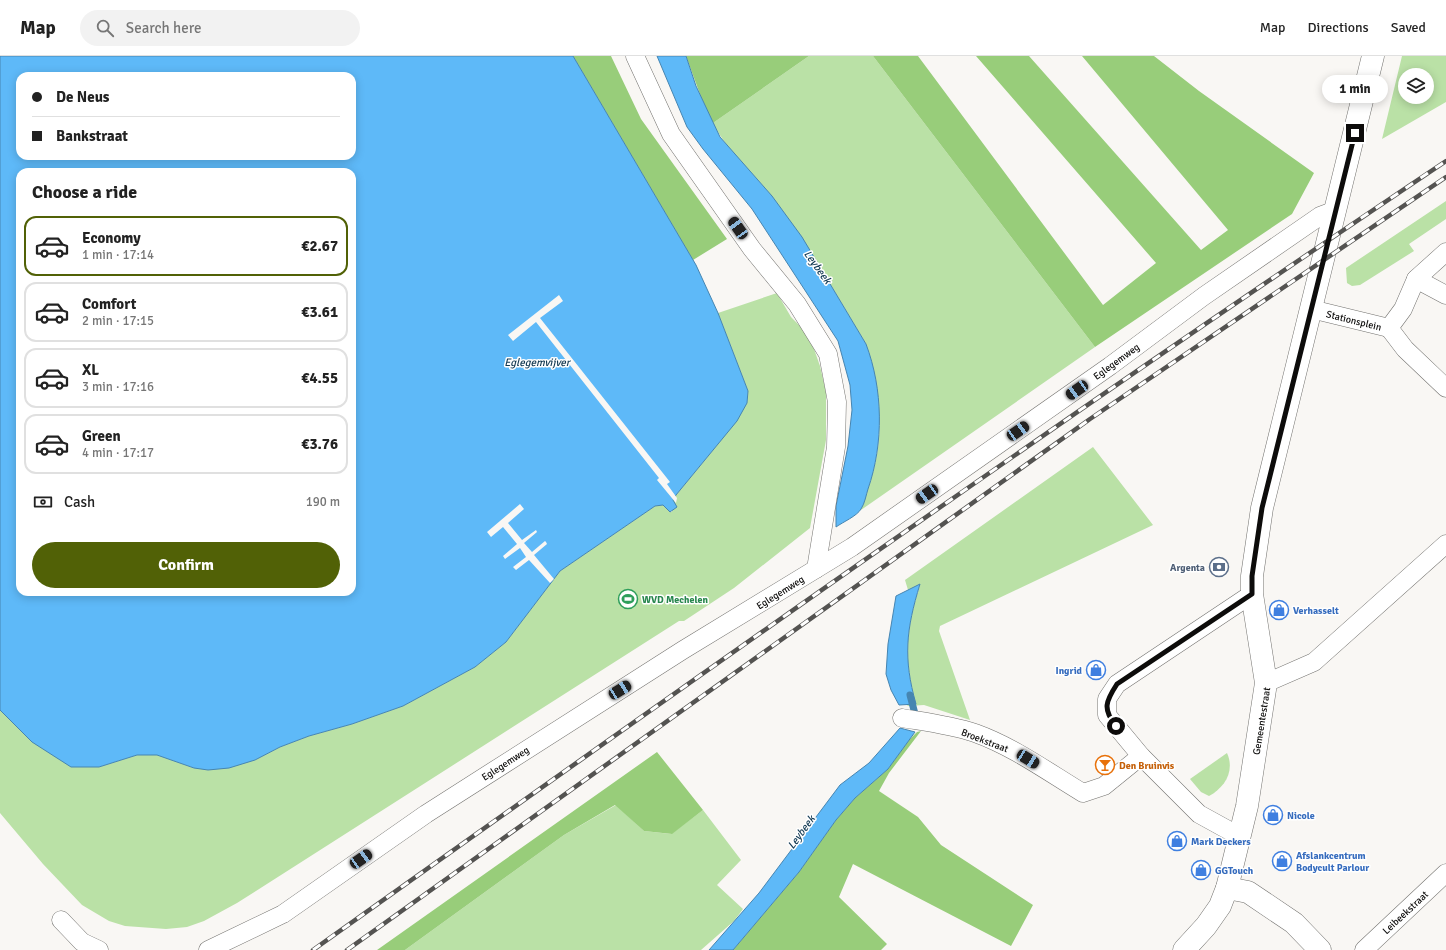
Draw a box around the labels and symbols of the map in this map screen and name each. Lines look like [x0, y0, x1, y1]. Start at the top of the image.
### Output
callout: 1 min [1322, 75, 1388, 103]
route end [1346, 124, 1364, 142]
car [726, 215, 750, 241]
water label: Leybeek [801, 248, 835, 288]
street label: Stationsplein [1325, 308, 1383, 334]
street label: Eglegemweg [1091, 341, 1142, 383]
water label: Eglegemvijver [504, 356, 572, 369]
car [1064, 378, 1090, 402]
car [1005, 419, 1031, 443]
car [914, 482, 940, 506]
bank icon: Argenta [1208, 556, 1230, 578]
place label: Argenta [1170, 562, 1205, 574]
street label: Eglegemweg [754, 573, 807, 612]
sports icon: WVD Mechelen [617, 588, 639, 610]
place label: WVD Mechelen [642, 594, 708, 606]
shop icon: Verhasselt [1268, 599, 1290, 621]
place label: Verhasselt [1293, 605, 1339, 617]
shop icon: Ingrid [1085, 659, 1107, 681]
place label: Ingrid [1055, 665, 1083, 677]
car [607, 679, 633, 701]
street label: Gemeentestraat [1251, 686, 1273, 756]
route start [1107, 717, 1125, 735]
street label: Broekstraat [959, 726, 1010, 756]
street label: Eglegemweg [480, 744, 532, 784]
car [1015, 748, 1041, 770]
bar icon: Den Bruinvis [1094, 754, 1116, 776]
place label: Den Bruinvis [1119, 760, 1175, 772]
shop icon: Nicole [1262, 804, 1284, 826]
place label: Nicole [1287, 810, 1315, 822]
water label: Leybeek [785, 812, 819, 852]
shop icon: Mark Deckers [1166, 830, 1188, 852]
place label: Mark Deckers [1191, 836, 1251, 848]
car [348, 847, 374, 871]
shop icon: Afslankcentrum Bodycult Parlour [1271, 850, 1293, 872]
place label: Afslankcentrum Bodycult Parlour [1296, 850, 1369, 874]
shop icon: GGTouch [1190, 859, 1212, 881]
place label: GGTouch [1215, 865, 1254, 877]
street label: Leibeekstraat [1380, 888, 1431, 937]

